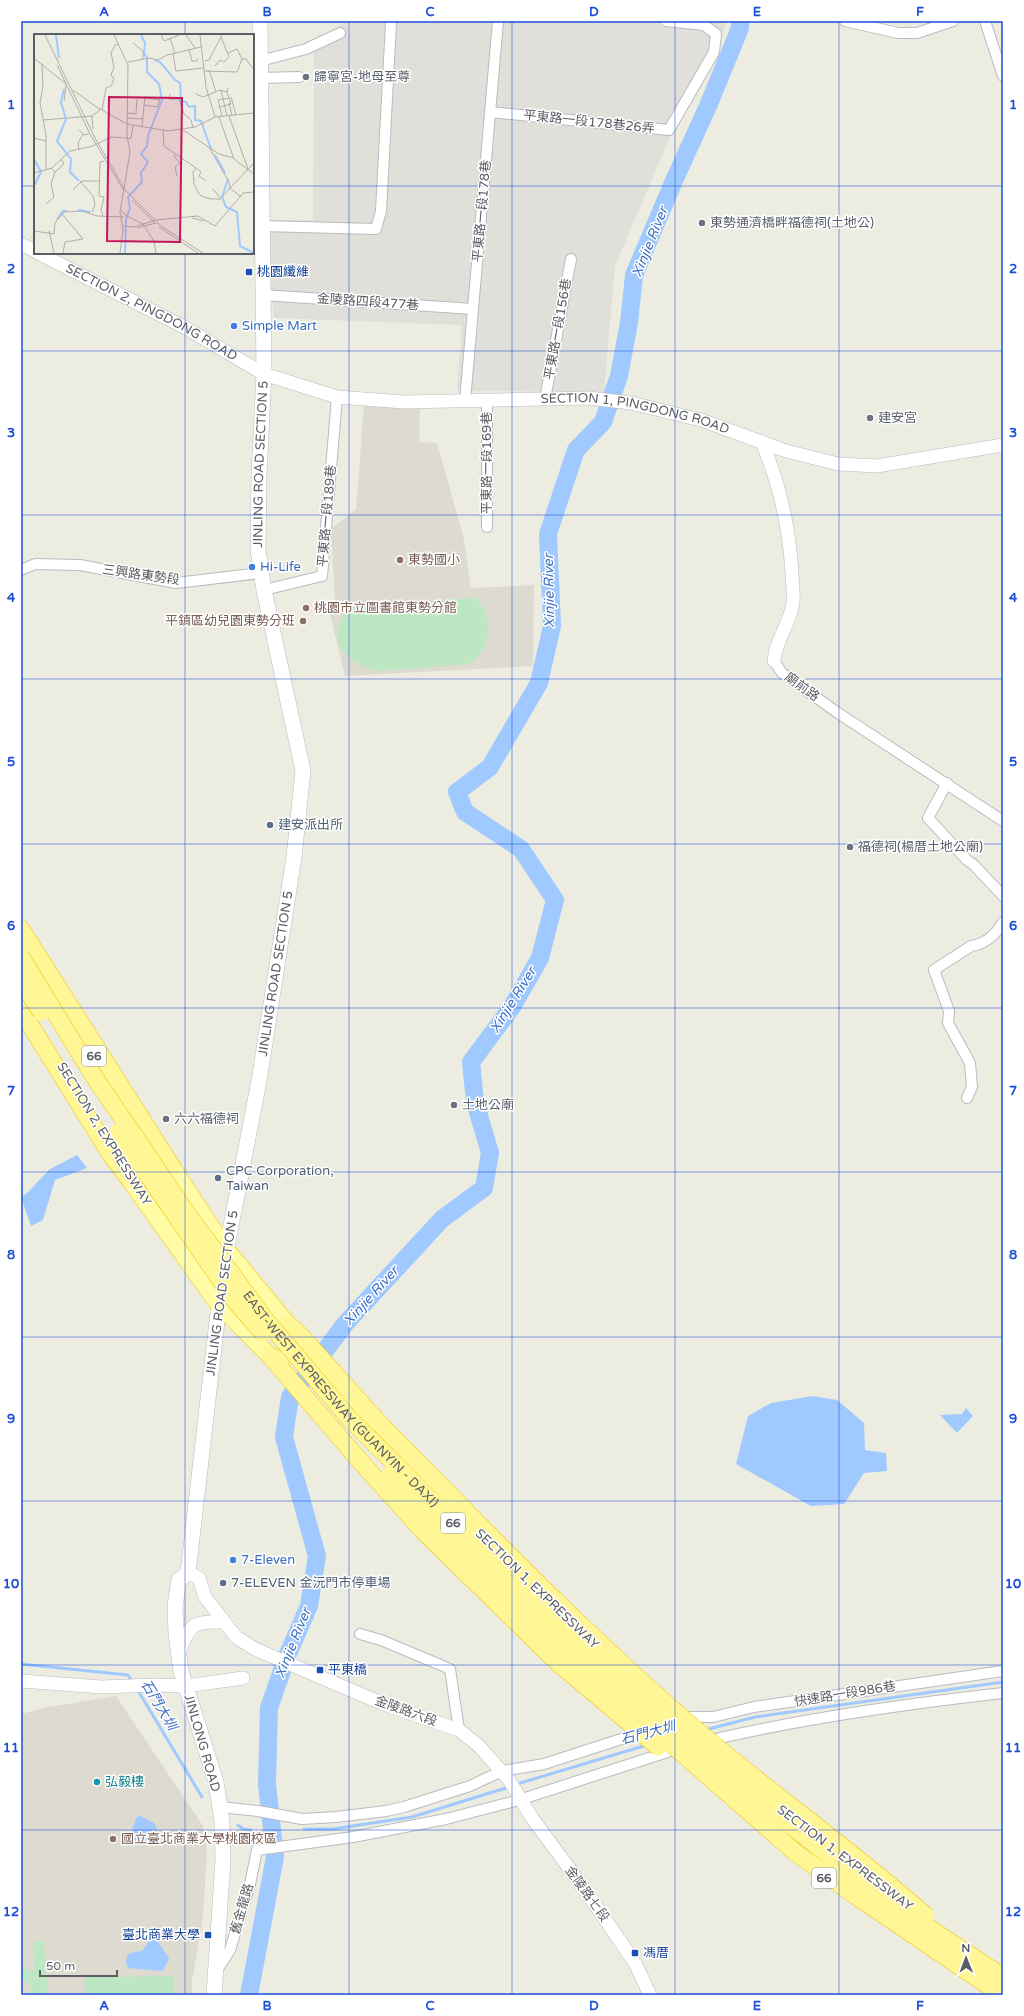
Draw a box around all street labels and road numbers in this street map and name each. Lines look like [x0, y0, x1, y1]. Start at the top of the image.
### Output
street label: 平東路一段178巷26弄 [523, 107, 655, 137]
street label: 平東路一段178巷 [470, 159, 494, 263]
street label: SECTION 2, PINGDONG ROAD [63, 260, 240, 365]
street label: 平東路一段156巷 [541, 277, 575, 381]
street label: 金陵路四段477巷 [316, 290, 420, 314]
street label: JINLING ROAD SECTION 5 [250, 380, 272, 548]
street label: SECTION 1, PINGDONG ROAD [541, 390, 732, 438]
street label: 平東路一段169巷 [479, 412, 495, 514]
street label: 平東路一段189巷 [315, 464, 339, 568]
street label: 三興路東勢段 [101, 562, 181, 588]
street label: 廟前路 [782, 669, 822, 705]
street label: JINLING ROAD SECTION 5 [255, 890, 297, 1057]
road number: 66 [82, 1046, 106, 1066]
street label: SECTION 2, EXPRESSWAY [53, 1059, 155, 1209]
street label: JINLING ROAD SECTION 5 [202, 1209, 242, 1377]
street label: EAST-WEST EXPRESSWAY (GUANYIN - DAXI) [239, 1288, 442, 1511]
road number: 66 [441, 1513, 465, 1533]
street label: SECTION 1, EXPRESSWAY [472, 1526, 602, 1652]
street label: 快速路一段986巷 [793, 1678, 897, 1710]
street label: JINLONG ROAD [180, 1692, 224, 1794]
street label: 金陵路六段 [373, 1692, 439, 1730]
street label: SECTION 1, EXPRESSWAY [774, 1802, 916, 1914]
street label: 金陵路七段 [561, 1863, 613, 1925]
road number: 66 [812, 1868, 836, 1888]
street label: 舊金龍路 [227, 1882, 257, 1936]

